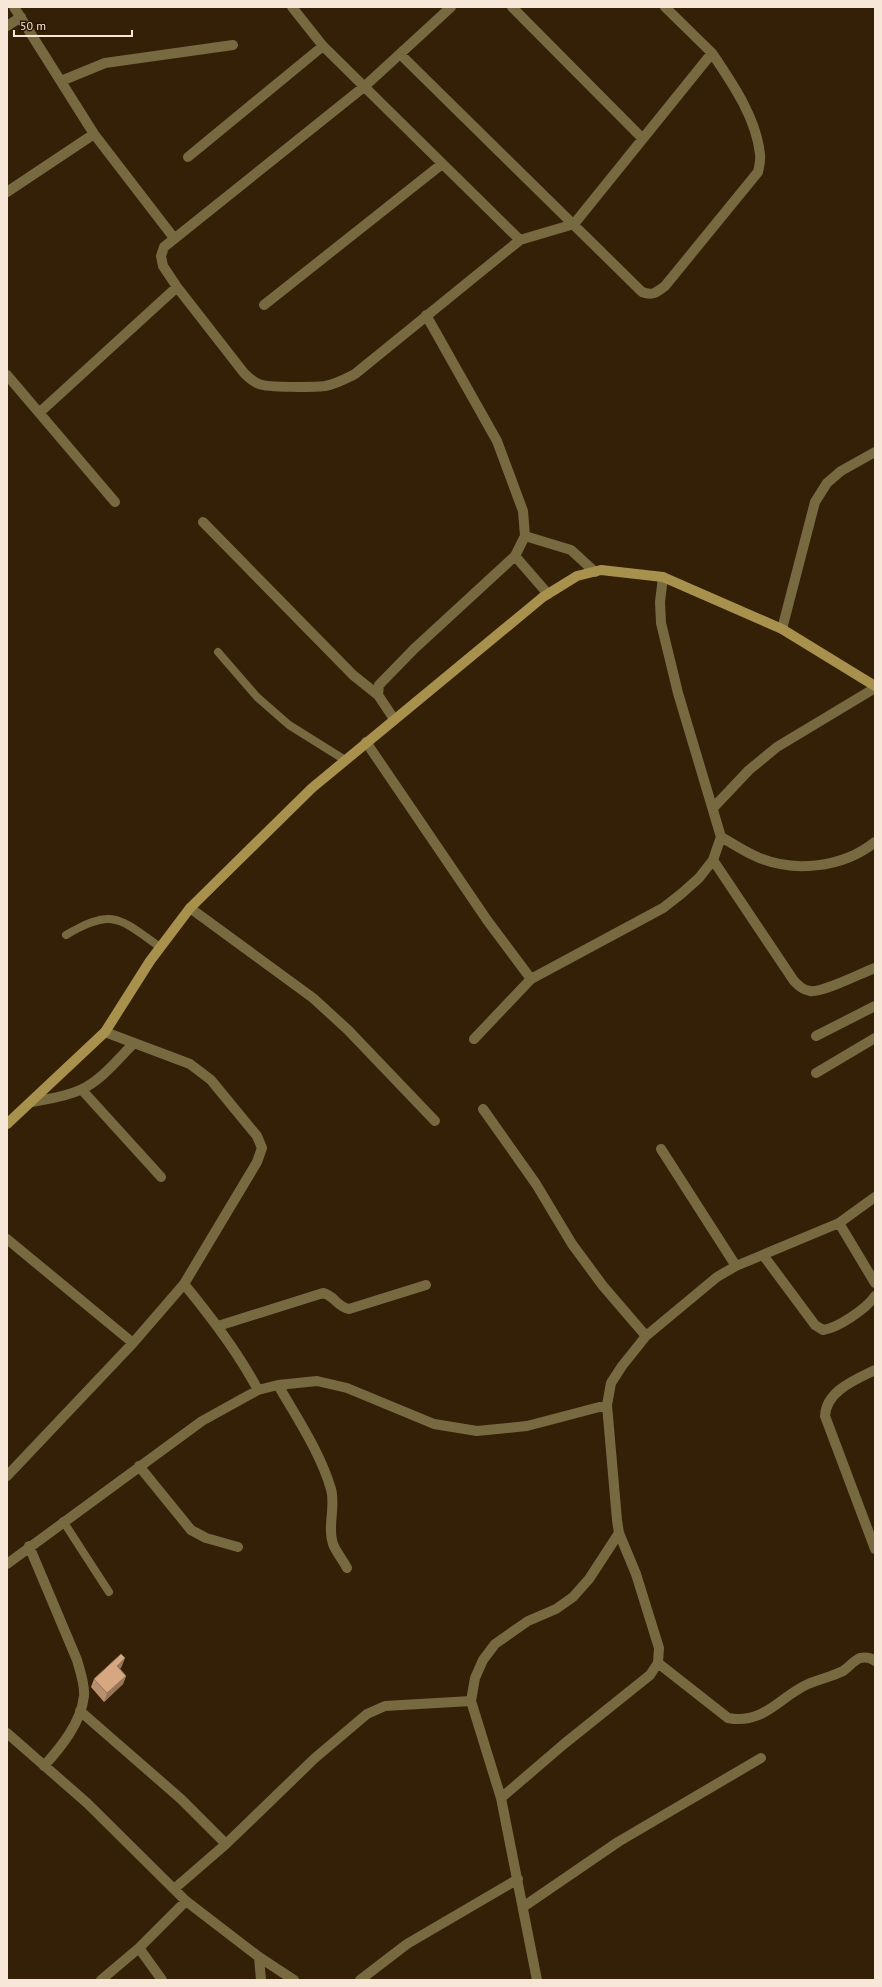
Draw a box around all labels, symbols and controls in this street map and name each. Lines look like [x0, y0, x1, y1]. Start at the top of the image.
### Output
scale bar [14, 12, 132, 38]
text: 50 m [20, 18, 46, 33]

